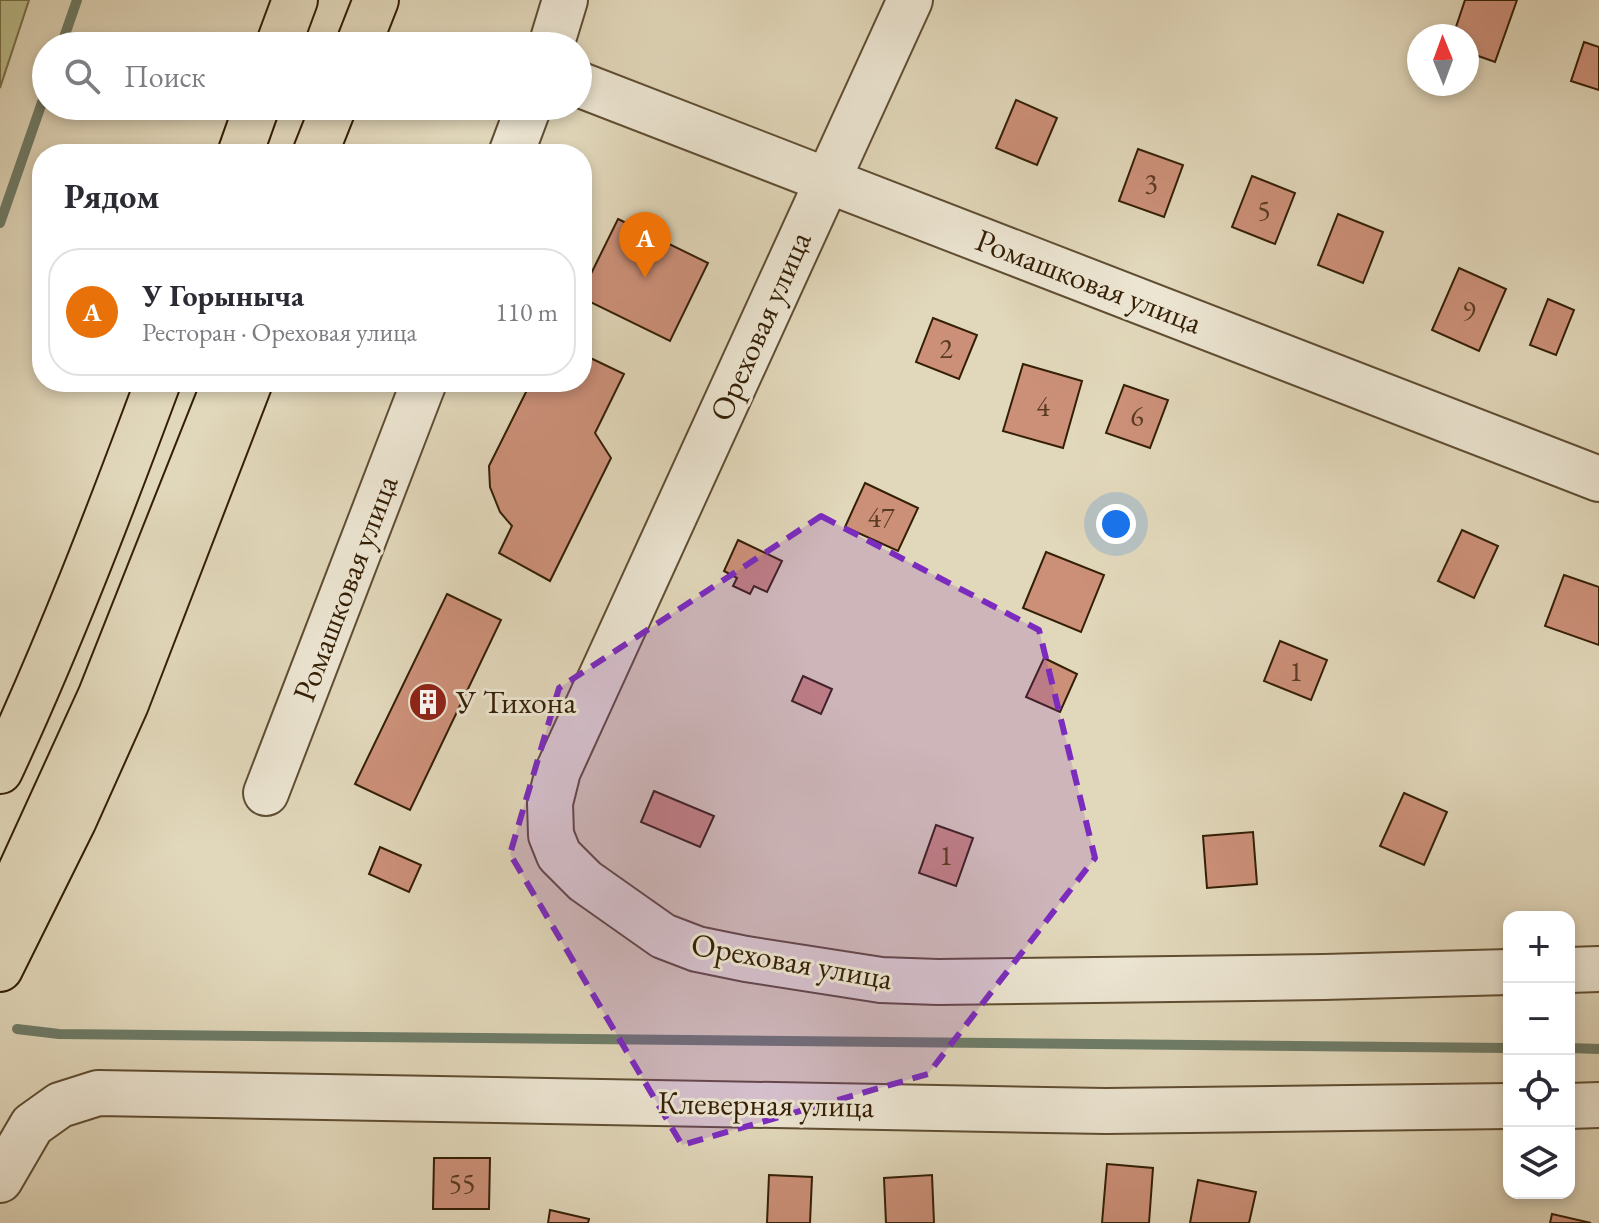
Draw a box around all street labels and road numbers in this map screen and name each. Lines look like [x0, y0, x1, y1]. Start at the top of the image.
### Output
street label: Ромашковая улица [970, 219, 1208, 343]
street label: Ореховая улица [699, 224, 821, 428]
street label: Ромашковая улица [283, 469, 407, 707]
street label: Ореховая улица [688, 923, 896, 999]
street label: Клеверная улица [657, 1081, 875, 1127]

